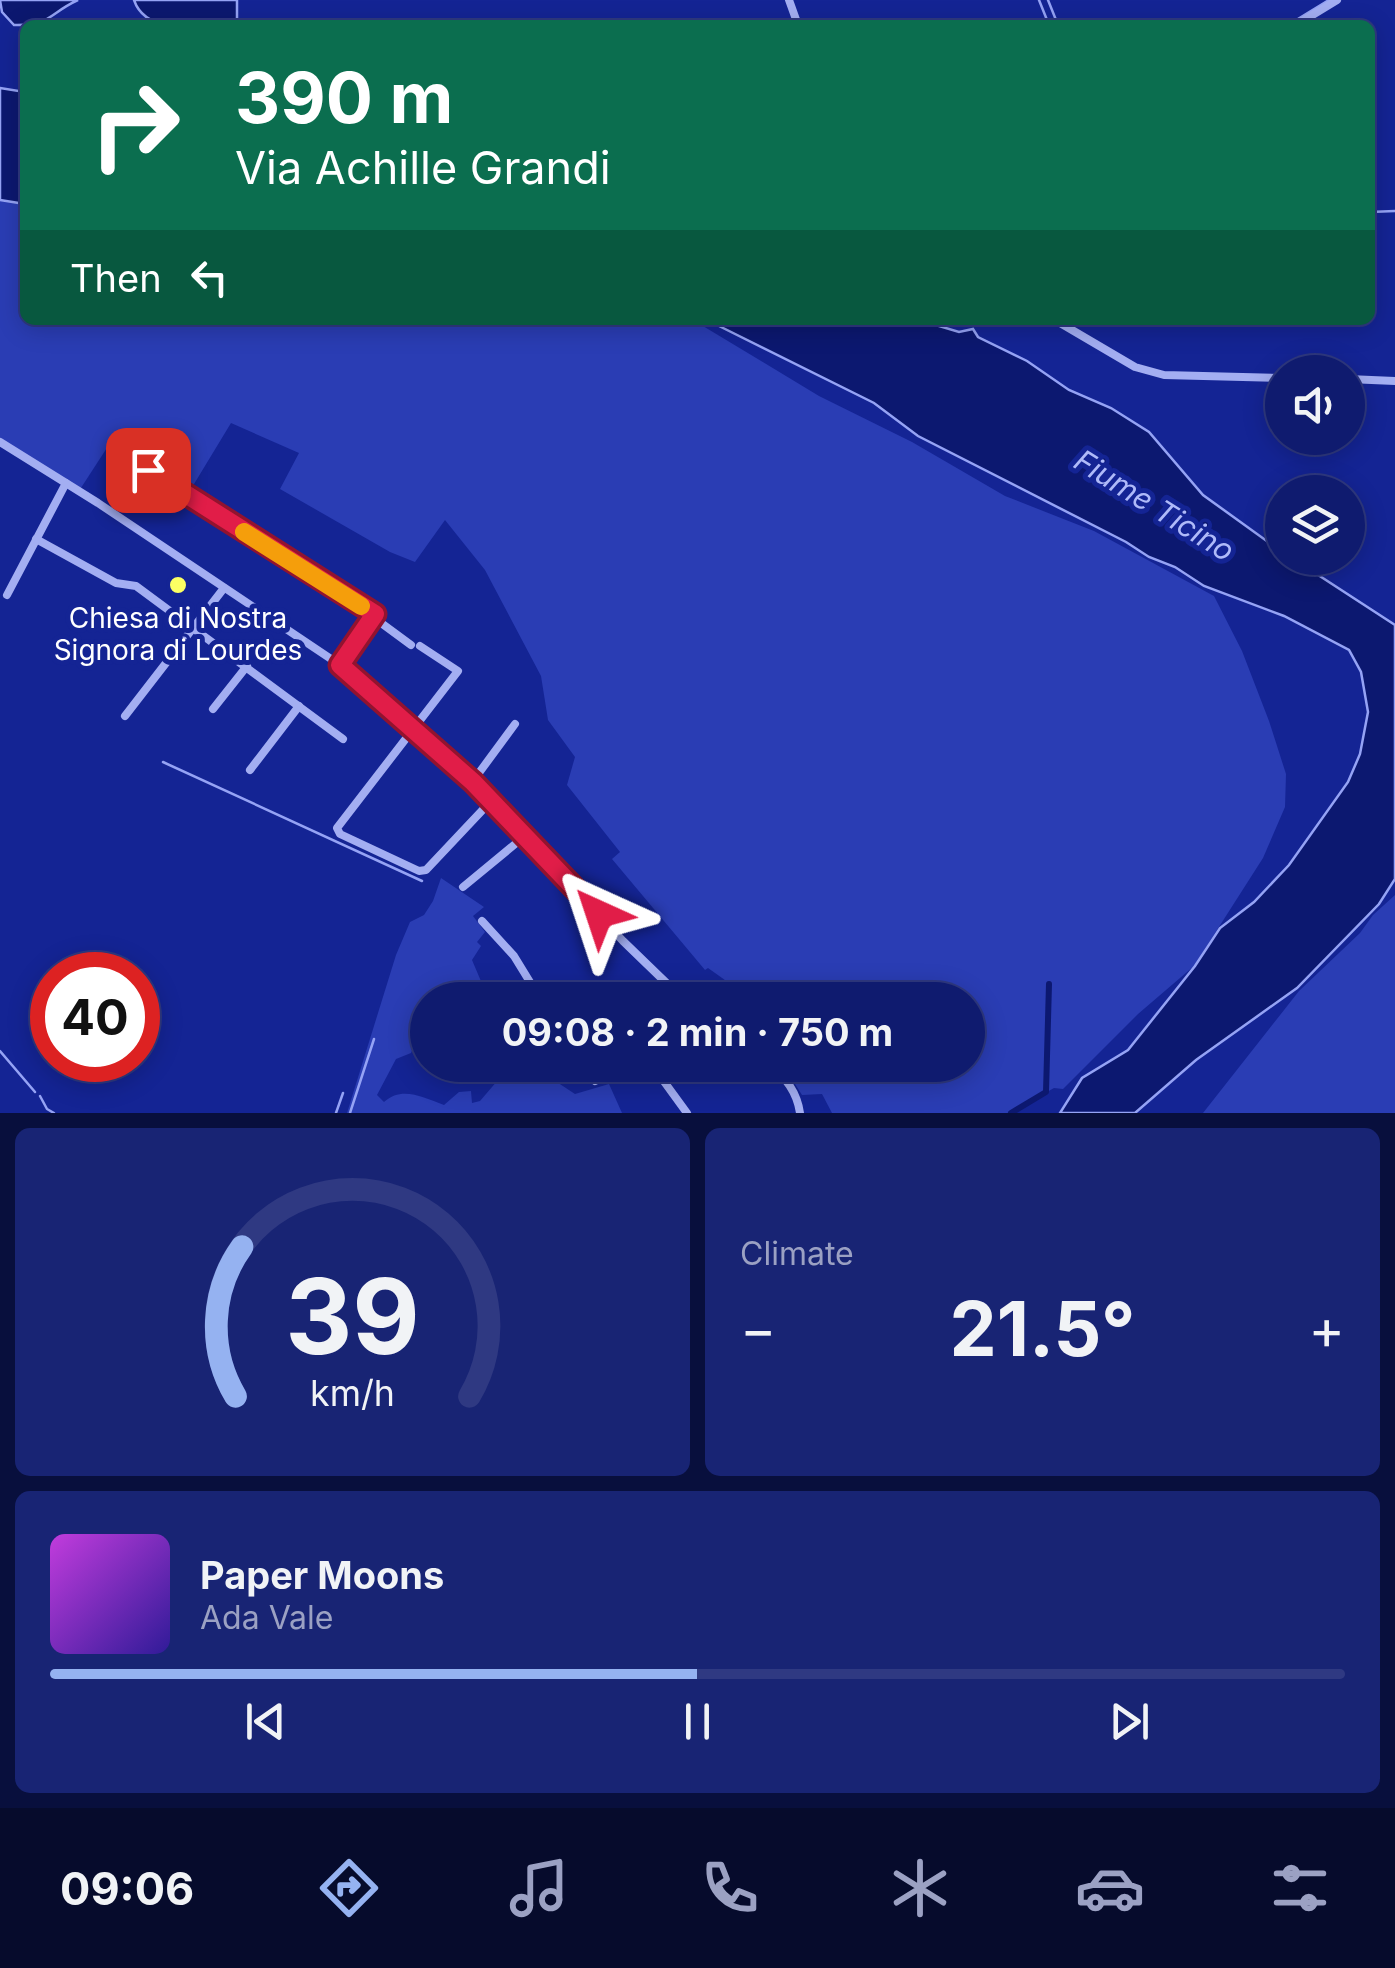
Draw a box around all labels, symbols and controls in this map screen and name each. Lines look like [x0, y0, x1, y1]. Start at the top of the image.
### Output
text: 390 m [235, 55, 453, 140]
icon: right [70, 60, 200, 190]
text: Via Achille Grandi [235, 140, 611, 195]
icon: left [182, 250, 237, 305]
text: Then [70, 255, 162, 301]
map controls [1265, 355, 1365, 575]
button: sound [1265, 355, 1365, 455]
pin [106, 428, 191, 513]
water label: Fiume Ticino [1068, 442, 1241, 569]
icon: arrive [121, 443, 176, 498]
button: layers [1265, 475, 1365, 575]
marker: Chiesa di Nostra Signora di Lourdes [167, 574, 189, 596]
place label: Chiesa di Nostra Signora di Lourdes [54, 601, 302, 667]
position arrow [547, 862, 651, 966]
speed limit sign: 40 [30, 952, 160, 1082]
text: 09:08 · 2 min · 750 m [502, 1009, 893, 1055]
text: Climate [740, 1234, 854, 1273]
text: 39 [285, 1253, 420, 1379]
text: 21.5° [949, 1283, 1136, 1374]
text: − [740, 1296, 776, 1362]
text: + [1309, 1296, 1345, 1362]
text: km/h [310, 1371, 395, 1415]
text: Paper Moons [200, 1552, 444, 1598]
text: Ada Vale [200, 1598, 333, 1637]
icon: previous [238, 1694, 293, 1749]
icon: pause [670, 1694, 725, 1749]
icon: next [1102, 1694, 1157, 1749]
icon: directions [314, 1853, 384, 1923]
icon: music [504, 1853, 574, 1923]
icon: phone [695, 1853, 765, 1923]
icon: climate [885, 1853, 955, 1923]
icon: car [1075, 1853, 1145, 1923]
icon: filters [1265, 1853, 1335, 1923]
text: 09:06 [60, 1861, 194, 1916]

